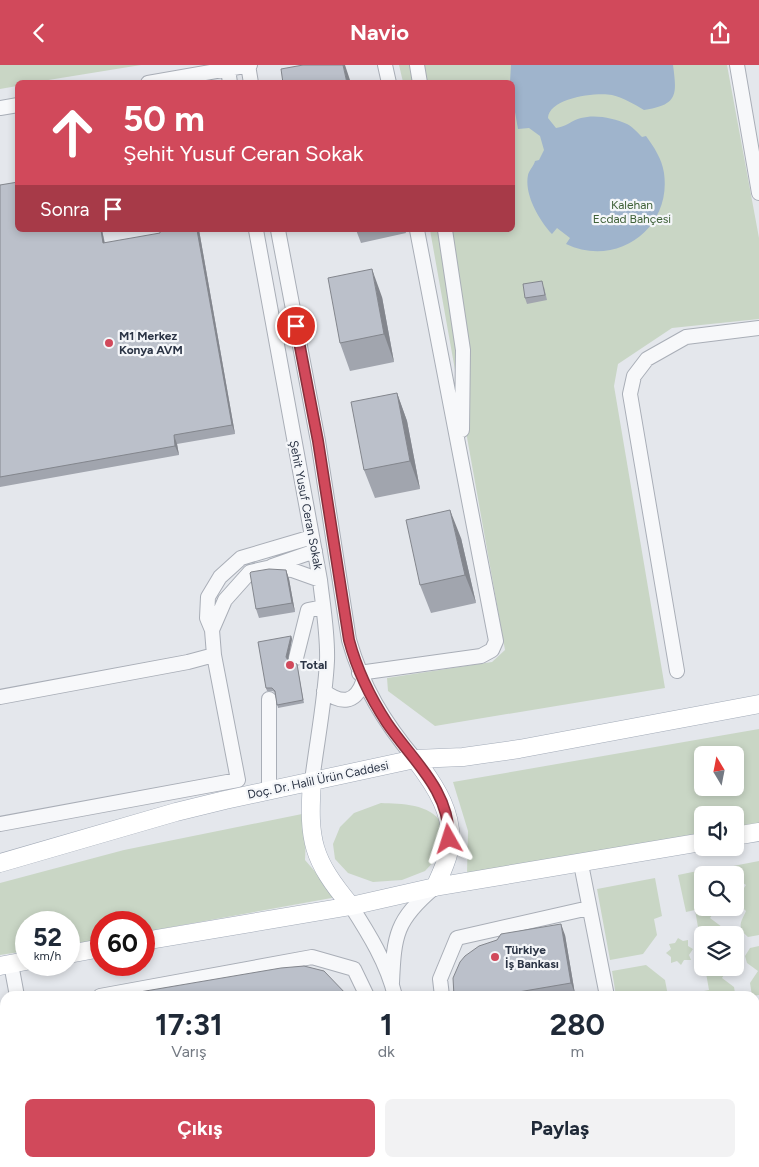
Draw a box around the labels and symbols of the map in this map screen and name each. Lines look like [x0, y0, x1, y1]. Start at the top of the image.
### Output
park label: Kalehan Ecdad Bahçesi [593, 198, 671, 226]
pin [275, 305, 317, 347]
place label: M1 Merkez Konya AVM [119, 329, 183, 357]
marker: M1 Merkez Konya AVM [103, 337, 115, 349]
street label: Şehit Yusuf Ceran Sokak [287, 439, 325, 571]
place label: Total [300, 658, 327, 672]
marker: Total [284, 659, 296, 671]
north arrow [694, 746, 744, 796]
street label: Doç. Dr. Halil Ürün Caddesi [246, 758, 390, 802]
position arrow [422, 812, 474, 864]
speed limit sign: 60 [90, 911, 155, 976]
place label: Türkiye İş Bankası [505, 943, 559, 971]
marker: Türkiye İş Bankası [489, 951, 501, 963]

